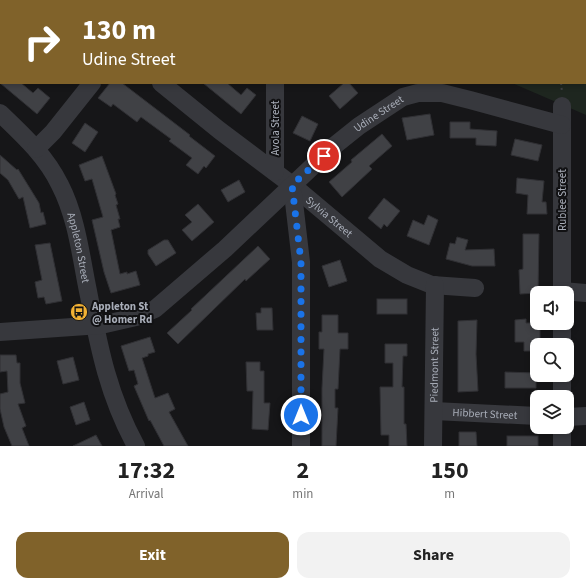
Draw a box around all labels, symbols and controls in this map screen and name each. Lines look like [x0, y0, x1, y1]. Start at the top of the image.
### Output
text: 130 m [82, 10, 156, 50]
icon: right [16, 16, 68, 68]
text: Udine Street [82, 47, 176, 72]
street label: Udine Street [350, 92, 407, 136]
street label: Avola Street [268, 100, 283, 156]
pin [307, 139, 341, 173]
icon: arrive [313, 145, 335, 167]
street label: Rublee Street [555, 169, 570, 231]
street label: Sylvia Street [302, 193, 356, 241]
street label: Appleton Street [63, 211, 93, 285]
map controls [530, 286, 574, 434]
button: sound [530, 286, 574, 330]
place label: Appleton St @ Homer Rd [91, 299, 152, 327]
bus stop icon: Appleton St @ Homer Rd [69, 302, 89, 322]
street label: Piedmont Street [427, 327, 442, 403]
button: search [530, 338, 574, 382]
button: layers [530, 390, 574, 434]
position arrow [280, 394, 322, 436]
street label: Hibbert Street [452, 405, 518, 423]
text: 17:32 [117, 453, 175, 488]
text: 2 [297, 453, 309, 488]
text: 150 [431, 453, 469, 488]
text: Arrival [129, 485, 164, 503]
text: min [292, 485, 313, 503]
text: m [444, 485, 455, 503]
button: Exit [16, 532, 289, 578]
button: Share [297, 532, 570, 578]

